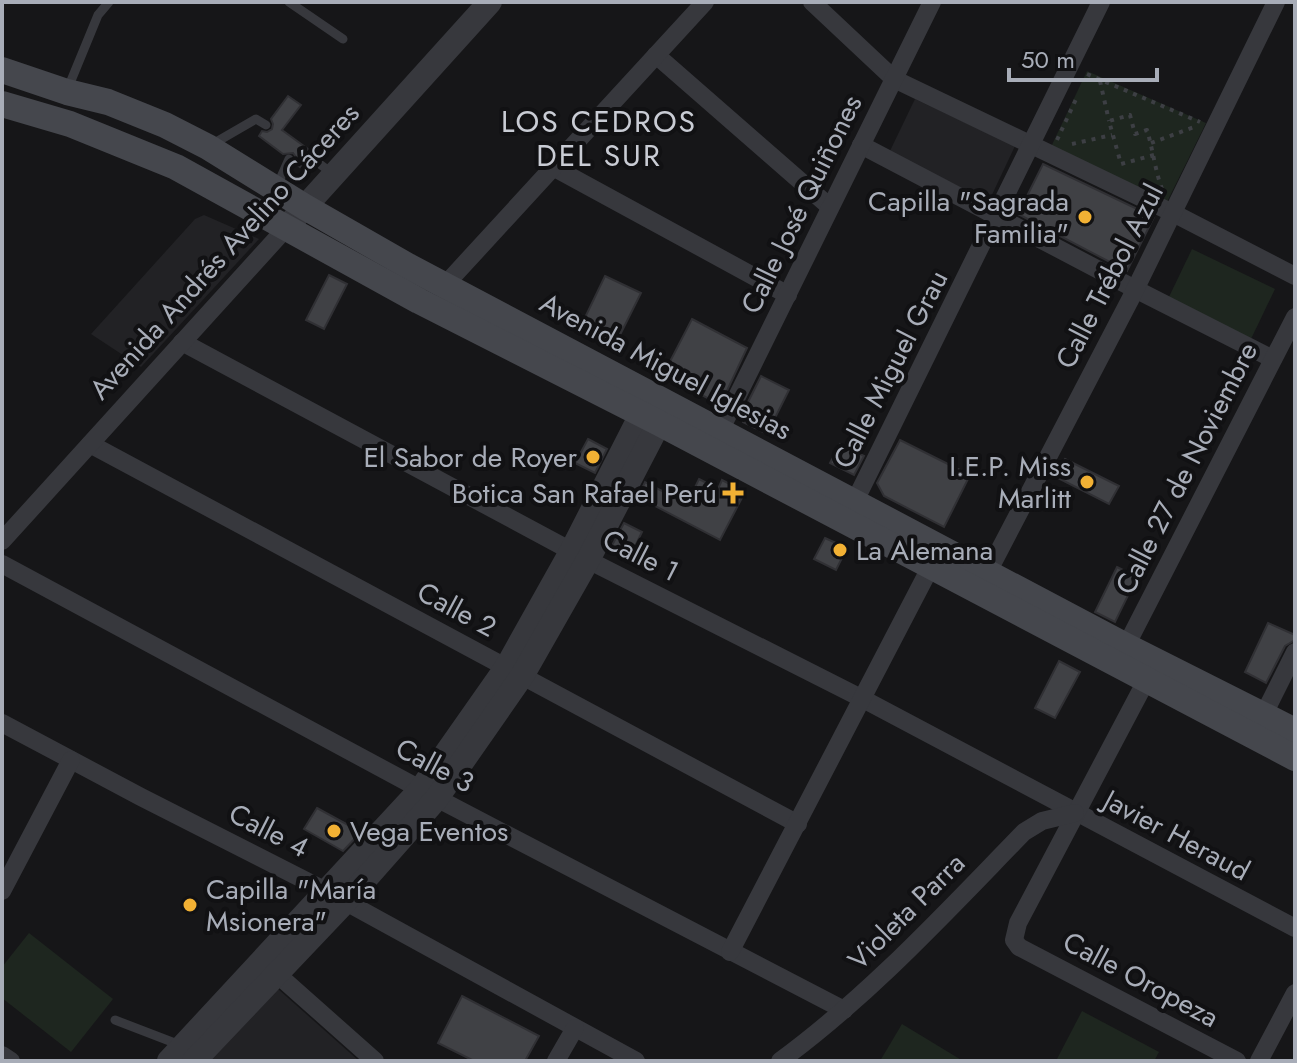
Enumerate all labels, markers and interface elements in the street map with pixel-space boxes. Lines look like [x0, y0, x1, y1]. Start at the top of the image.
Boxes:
scale bar [1009, 32, 1157, 82]
text: 50 m [1021, 42, 1075, 77]
street label: Calle José Quiñones [731, 88, 872, 321]
street label: Avenida Andrés Avelino Cáceres [80, 94, 369, 409]
district label: LOS CEDROS DEL SUR [501, 100, 697, 177]
street label: Calle Trébol Azul [1045, 177, 1174, 376]
place label: Capilla "Sagrada Familia" [868, 181, 1069, 254]
marker: Capilla "Sagrada Familia" [1076, 208, 1094, 226]
street label: Calle Miguel Grau [823, 263, 958, 476]
street label: Avenida Miguel Iglesias [532, 283, 799, 450]
street label: Calle 27 de Noviembre [1105, 335, 1268, 601]
place label: El Sabor de Royer [363, 437, 577, 478]
place label: I.E.P. Miss Marlitt [949, 446, 1071, 519]
marker: El Sabor de Royer [584, 448, 602, 466]
place label: Botica San Rafael Perú [452, 473, 717, 514]
marker: I.E.P. Miss Marlitt [1078, 473, 1096, 491]
marker: Botica San Rafael Perú [724, 484, 742, 502]
street label: Calle 1 [595, 519, 686, 592]
place label: La Alemana [856, 530, 993, 571]
marker: La Alemana [831, 541, 849, 559]
street label: Calle 2 [410, 572, 504, 647]
street label: Calle 3 [388, 728, 481, 803]
street label: Javier Heraud [1093, 778, 1257, 891]
street label: Calle 4 [222, 793, 316, 868]
place label: Vega Eventos [350, 811, 508, 852]
marker: Vega Eventos [325, 822, 343, 840]
street label: Violeta Parra [838, 843, 974, 979]
place label: Capilla "María Msionera" [206, 869, 376, 942]
marker: Capilla "María Msionera" [181, 896, 199, 914]
street label: Calle Oropeza [1056, 921, 1226, 1038]

